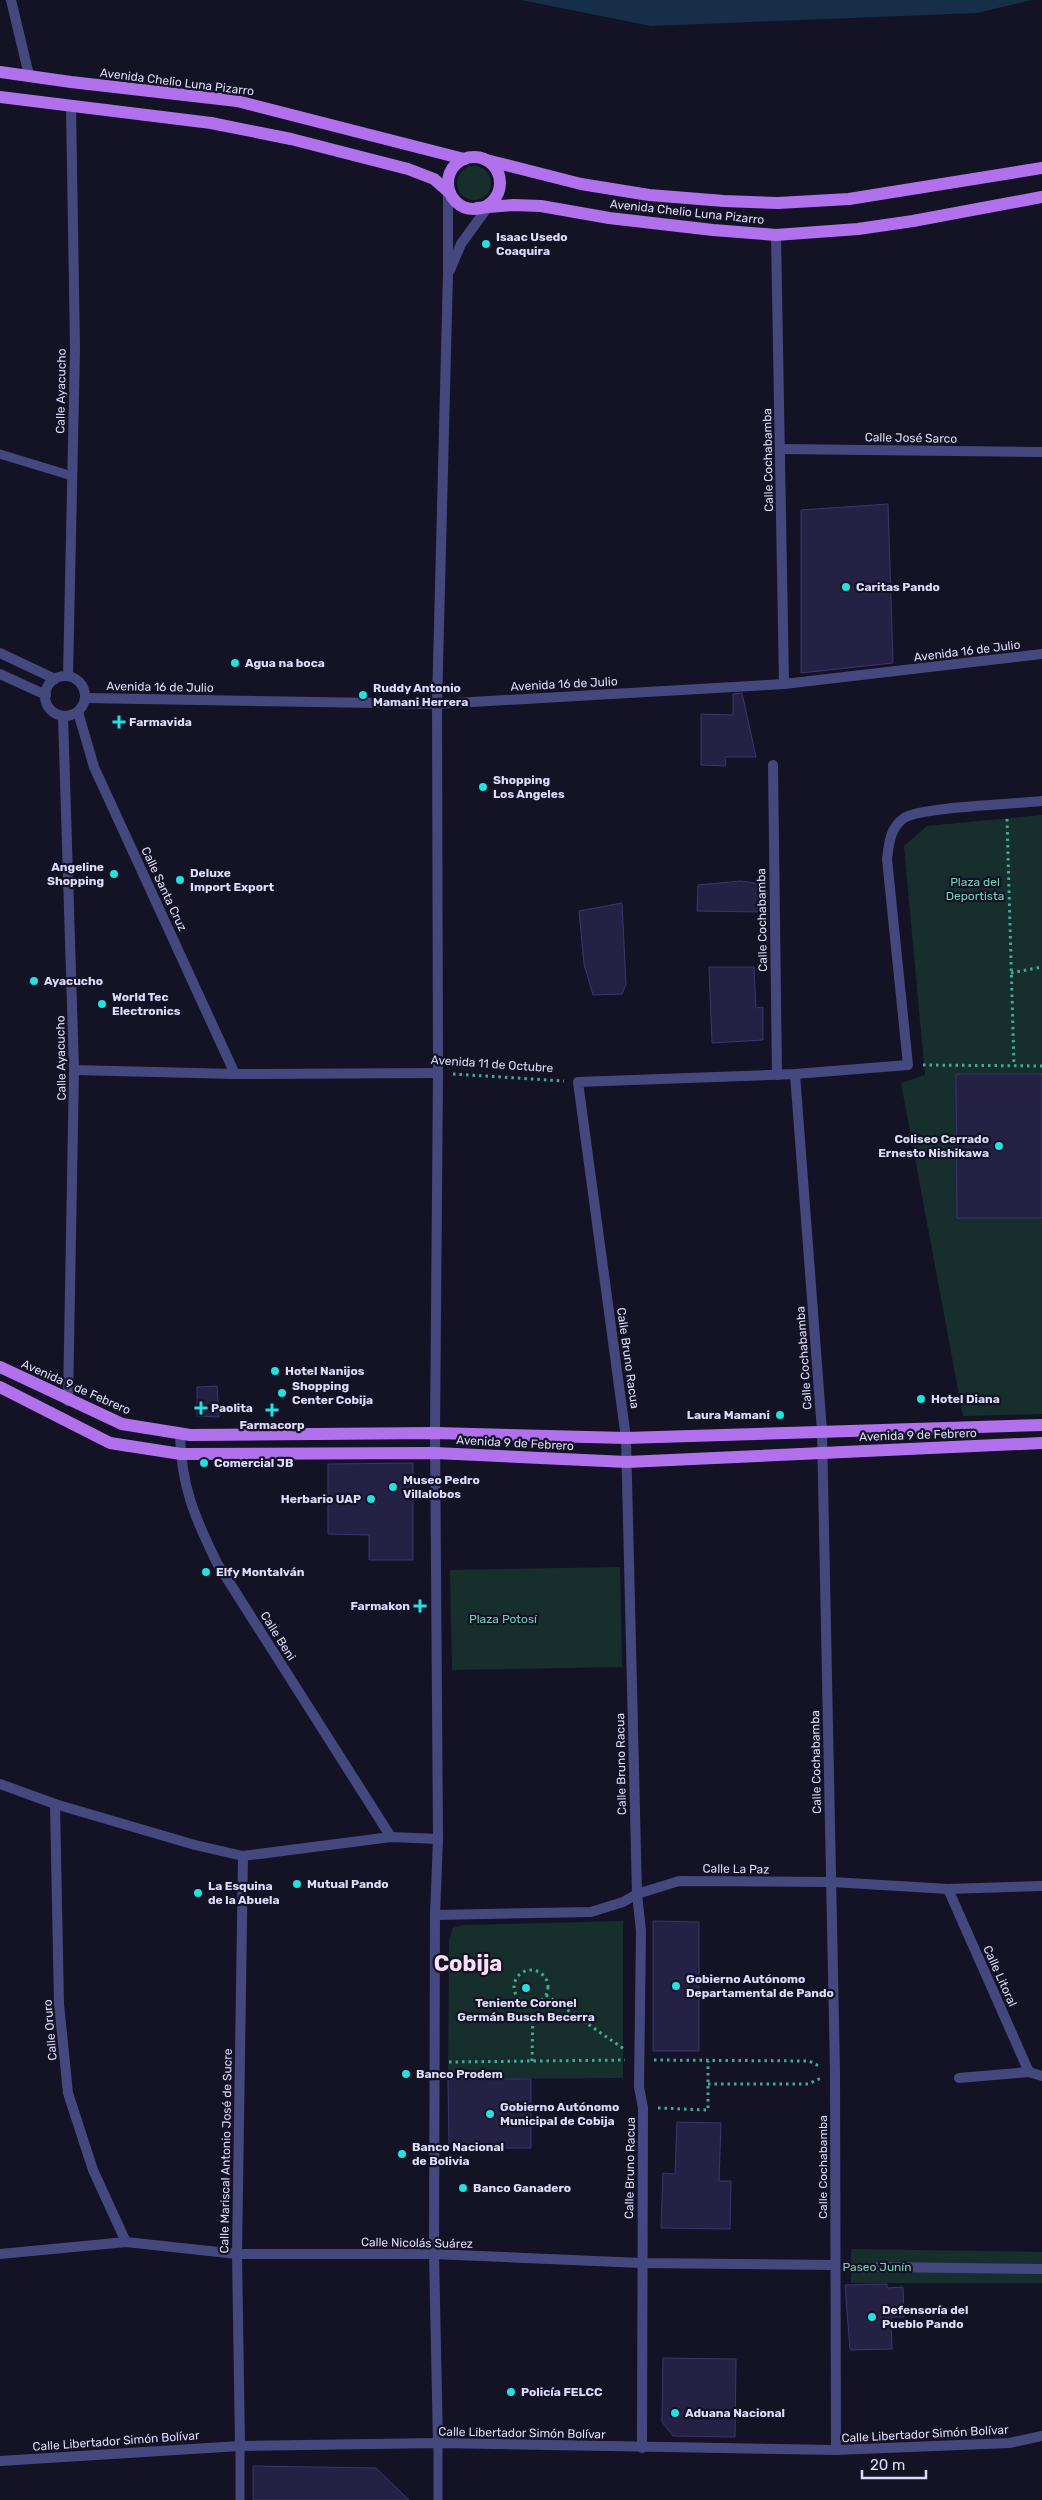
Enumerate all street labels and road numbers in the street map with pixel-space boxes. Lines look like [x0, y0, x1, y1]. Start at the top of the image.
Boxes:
street label: Avenida Chelio Luna Pizarro [99, 66, 255, 98]
street label: Avenida Chelio Luna Pizarro [609, 197, 765, 227]
street label: Calle Ayacucho [53, 348, 69, 434]
street label: Calle Cochabamba [760, 408, 776, 512]
street label: Calle José Sarco [865, 430, 957, 446]
street label: Avenida 16 de Julio [913, 638, 1021, 664]
street label: Avenida 16 de Julio [510, 674, 618, 694]
street label: Avenida 16 de Julio [106, 679, 214, 695]
street label: Calle Santa Cruz [138, 845, 190, 933]
street label: Calle Cochabamba [754, 868, 770, 972]
street label: Calle Ayacucho [53, 1015, 69, 1101]
street label: Avenida 11 de Octubre [430, 1053, 554, 1075]
street label: Calle Cochabamba [793, 1306, 815, 1410]
street label: Calle Bruno Racua [614, 1307, 642, 1409]
street label: Avenida 9 de Febrero [19, 1357, 133, 1417]
street label: Avenida 9 de Febrero [859, 1426, 977, 1444]
street label: Avenida 9 de Febrero [456, 1433, 574, 1453]
street label: Calle Beni [257, 1609, 299, 1663]
street label: Calle Cochabamba [808, 1710, 824, 1814]
street label: Calle Bruno Racua [613, 1713, 629, 1815]
street label: Calle La Paz [703, 1861, 769, 1877]
street label: Calle Litoral [980, 1943, 1020, 2009]
street label: Calle Oruro [40, 1999, 60, 2061]
street label: Calle Mariscal Antonio José de Sucre [217, 2048, 235, 2254]
street label: Calle Cochabamba [816, 2115, 830, 2219]
street label: Calle Bruno Racua [622, 2117, 638, 2219]
street label: Calle Nicolás Suárez [361, 2235, 473, 2251]
street label: Calle Libertador Simón Bolívar [841, 2423, 1009, 2445]
street label: Calle Libertador Simón Bolívar [438, 2425, 606, 2441]
street label: Calle Libertador Simón Bolívar [32, 2428, 200, 2454]

